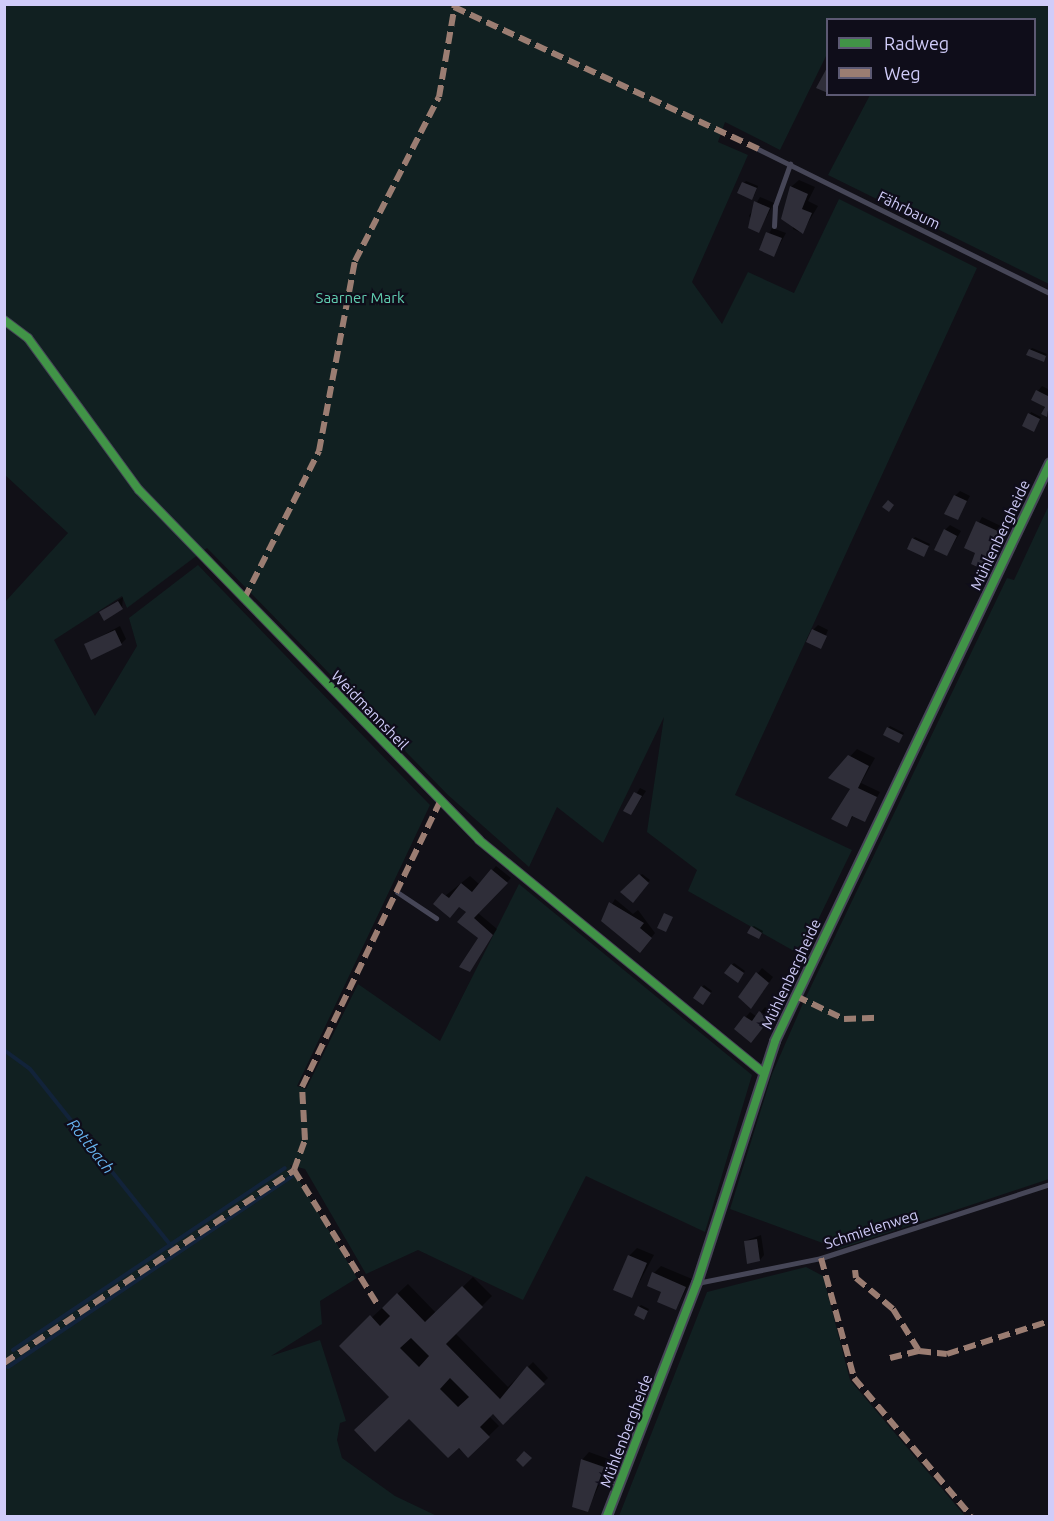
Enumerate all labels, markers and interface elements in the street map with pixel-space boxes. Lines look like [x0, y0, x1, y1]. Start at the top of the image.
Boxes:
legend [826, 18, 1036, 96]
text: Radweg [884, 33, 949, 53]
text: Weg [884, 63, 921, 83]
street label: Fährbaum [875, 187, 943, 233]
park label: Saarner Mark [316, 289, 404, 307]
street label: Mühlenbergheide [967, 477, 1033, 593]
street label: Weidmannsheil [328, 667, 412, 753]
street label: Mühlenbergheide [758, 916, 824, 1032]
water label: Rottbach [64, 1115, 118, 1177]
street label: Schmielenweg [822, 1205, 920, 1253]
street label: Mühlenbergheide [596, 1372, 656, 1490]

